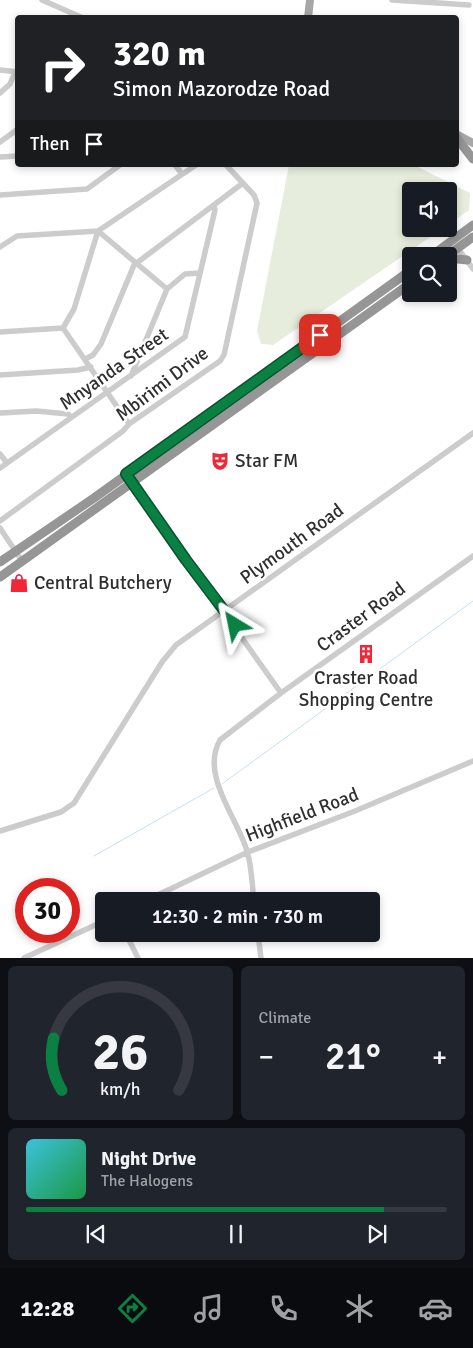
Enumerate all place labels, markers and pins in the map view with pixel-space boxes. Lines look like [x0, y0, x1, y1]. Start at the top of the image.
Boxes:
pin [299, 314, 341, 356]
place label: Star FM [235, 449, 298, 473]
theatre icon: Star FM [209, 450, 231, 472]
place label: Central Butchery [34, 571, 172, 595]
shop icon: Central Butchery [8, 572, 30, 594]
building icon: Craster Road Shopping Centre [355, 643, 377, 665]
place label: Craster Road Shopping Centre [299, 666, 433, 712]

